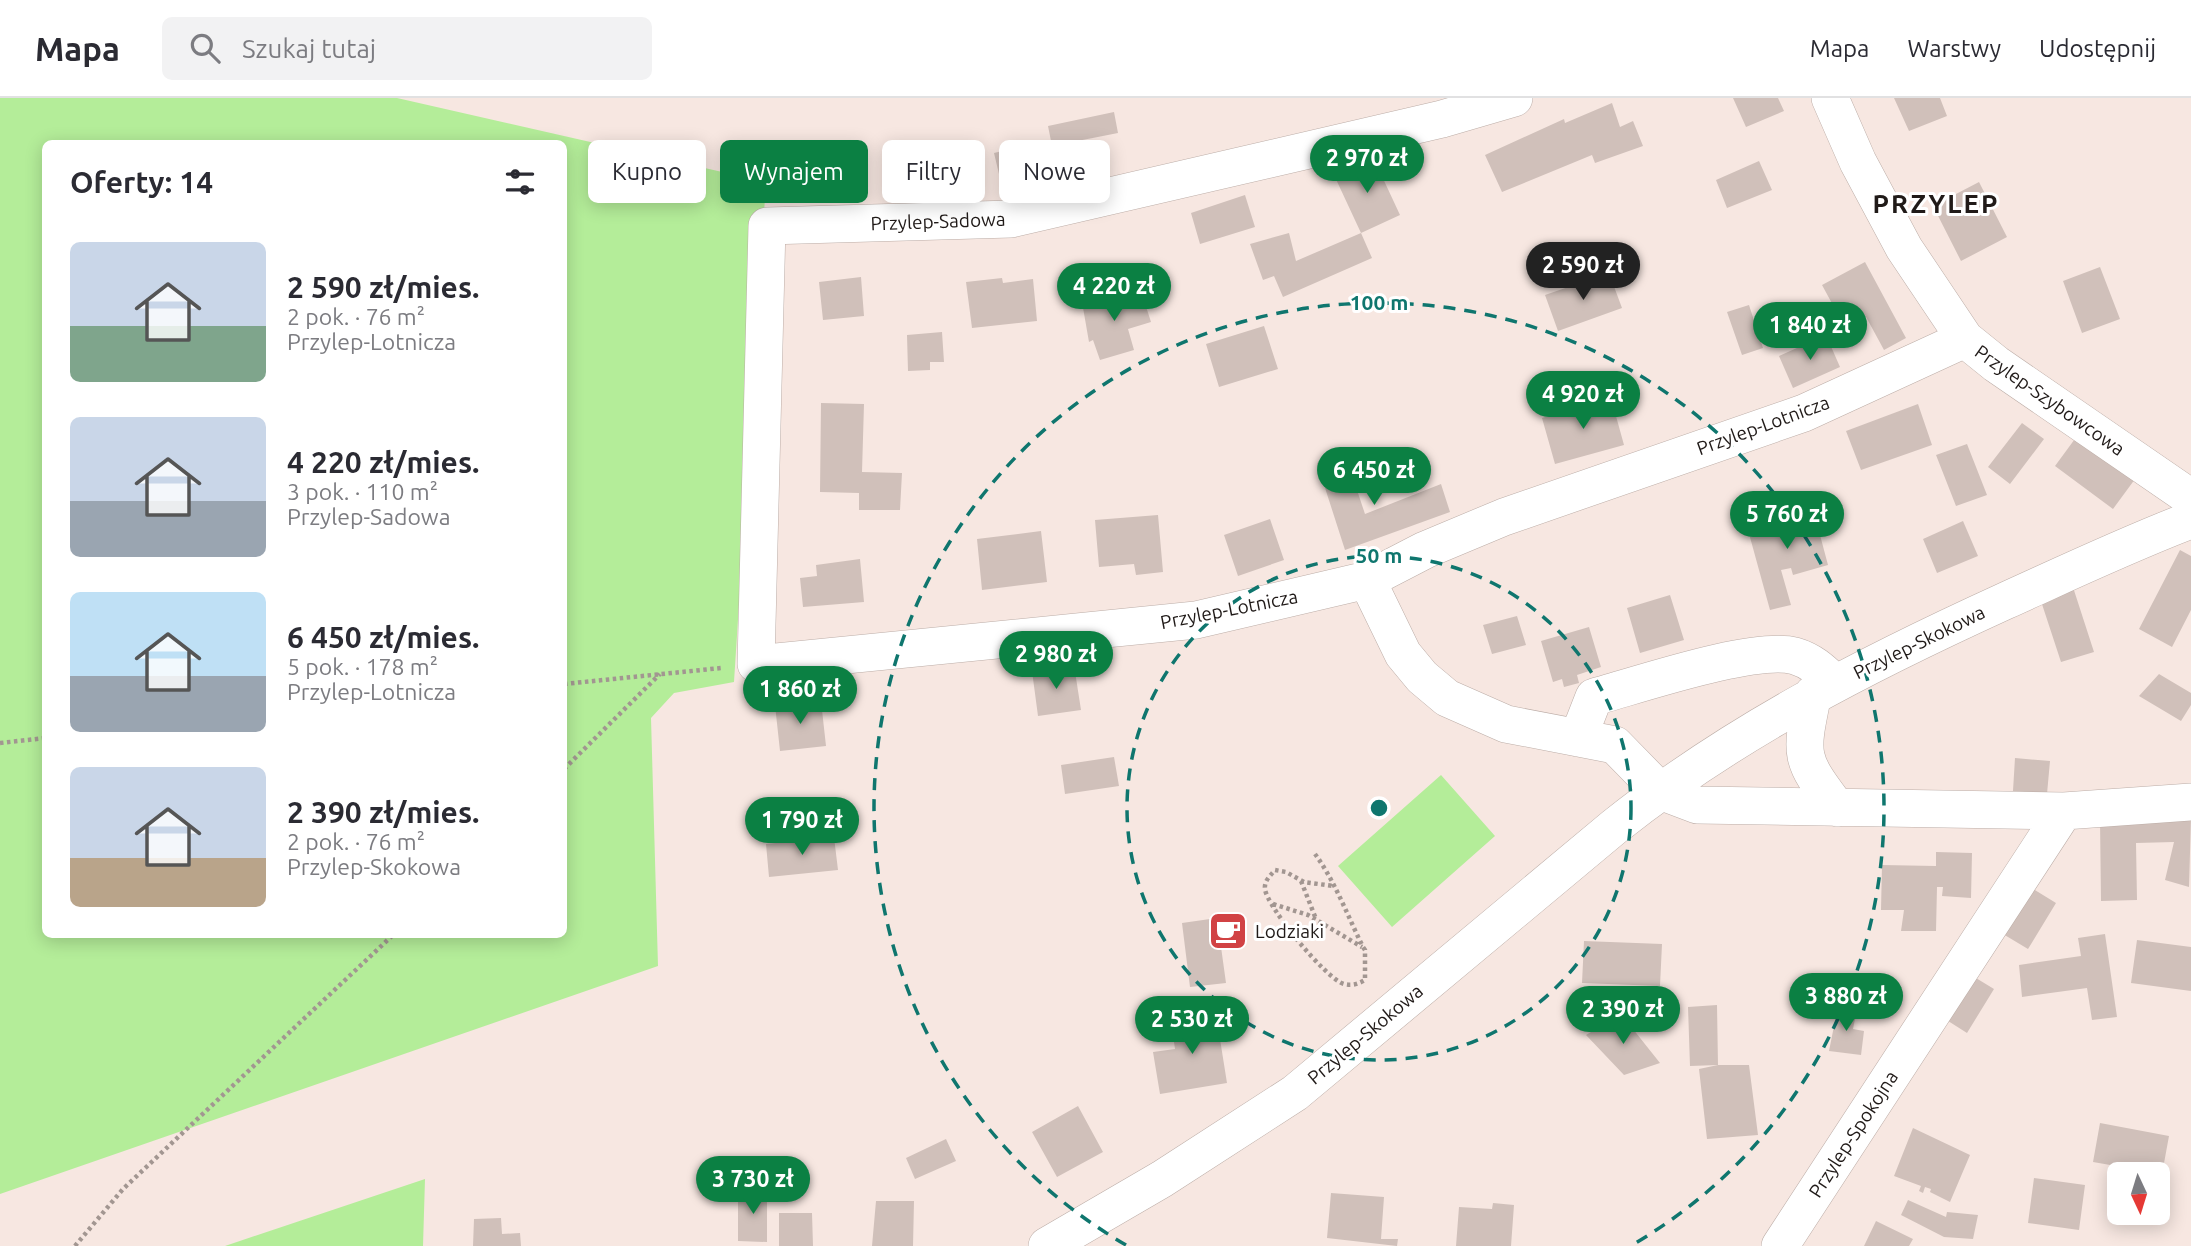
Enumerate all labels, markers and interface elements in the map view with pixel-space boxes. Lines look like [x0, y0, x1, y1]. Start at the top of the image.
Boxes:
search box [162, 17, 652, 80]
icon: search [186, 29, 224, 67]
text: Mapa [35, 30, 120, 67]
text: Szukaj tutaj [242, 34, 376, 63]
text: Mapa [1810, 35, 1869, 62]
text: Warstwy [1907, 35, 2001, 62]
text: Udostępnij [2039, 35, 2156, 62]
pin: 2 970 zł [1295, 136, 1439, 195]
chip: Kupno [588, 140, 706, 203]
chip: Wynajem [720, 140, 868, 203]
chip: Filtry [882, 140, 985, 203]
chip: Nowe [999, 140, 1110, 203]
text: 2 970 zł [1326, 145, 1408, 170]
icon: filters [501, 163, 539, 201]
text: Oferty: 14 [70, 165, 213, 199]
district label: PRZYLEP [1873, 189, 1999, 218]
street label: Przylep-Sadowa [870, 208, 1006, 234]
pin: 2 590 zł [1511, 242, 1655, 302]
text: 2 590 zł [1542, 252, 1624, 277]
pin: 4 220 zł [1042, 264, 1186, 323]
icon: home [126, 270, 210, 354]
text: 2 590 zł/mies. [287, 270, 479, 304]
text: 4 220 zł [1073, 273, 1155, 298]
text: 100 m [1350, 290, 1408, 314]
pin: 1 840 zł [1738, 302, 1882, 362]
text: 2 pok. · 76 m² [287, 304, 425, 329]
text: 1 840 zł [1769, 312, 1851, 337]
text: Przylep-Lotnicza [287, 329, 456, 354]
street label: Przylep-Szybowcowa [1971, 340, 2129, 460]
pin: 4 920 zł [1511, 372, 1655, 431]
text: 4 920 zł [1542, 381, 1624, 406]
street label: Przylep-Lotnicza [1694, 391, 1832, 459]
icon: home [126, 445, 210, 529]
text: 4 220 zł/mies. [287, 445, 479, 479]
pin: 6 450 zł [1302, 448, 1446, 507]
text: 6 450 zł [1333, 457, 1415, 482]
text: 3 pok. · 110 m² [287, 479, 438, 504]
pin: 5 760 zł [1715, 491, 1859, 551]
text: 5 760 zł [1746, 501, 1828, 526]
text: Przylep-Sadowa [287, 504, 450, 529]
text: 50 m [1356, 543, 1402, 567]
street label: Przylep-Lotnicza [1158, 585, 1300, 633]
street label: Przylep-Skokowa [1850, 601, 1988, 683]
icon: home [126, 620, 210, 704]
text: 6 450 zł/mies. [287, 620, 479, 654]
pin: 2 980 zł [984, 632, 1128, 691]
text: 2 980 zł [1015, 641, 1097, 666]
text: 5 pok. · 178 m² [287, 654, 438, 679]
pin: 1 860 zł [728, 666, 872, 726]
text: 1 860 zł [759, 676, 841, 701]
text: Przylep-Lotnicza [287, 679, 456, 704]
icon: home [126, 795, 210, 879]
text: 2 390 zł/mies. [287, 795, 479, 829]
centre of rings [1367, 796, 1391, 820]
pin: 1 790 zł [730, 798, 874, 857]
text: 1 790 zł [761, 807, 843, 832]
text: 2 pok. · 76 m² [287, 829, 425, 854]
text: Przylep-Skokowa [287, 854, 461, 879]
cafe icon: Lodziaki [1207, 910, 1249, 952]
place label: Lodziaki [1255, 920, 1324, 942]
pin: 3 880 zł [1774, 974, 1918, 1033]
street label: Przylep-Skokowa [1303, 979, 1427, 1089]
text: 3 880 zł [1805, 983, 1887, 1008]
pin: 2 390 zł [1551, 986, 1695, 1046]
pin: 2 530 zł [1120, 996, 1264, 1056]
text: 2 390 zł [1582, 996, 1664, 1021]
text: 2 530 zł [1151, 1006, 1233, 1031]
street label: Przylep-Spokojna [1804, 1067, 1902, 1201]
pin: 3 730 zł [681, 1156, 825, 1216]
north arrow [2107, 1162, 2170, 1225]
map controls [2107, 1162, 2170, 1225]
text: 3 730 zł [712, 1166, 794, 1191]

